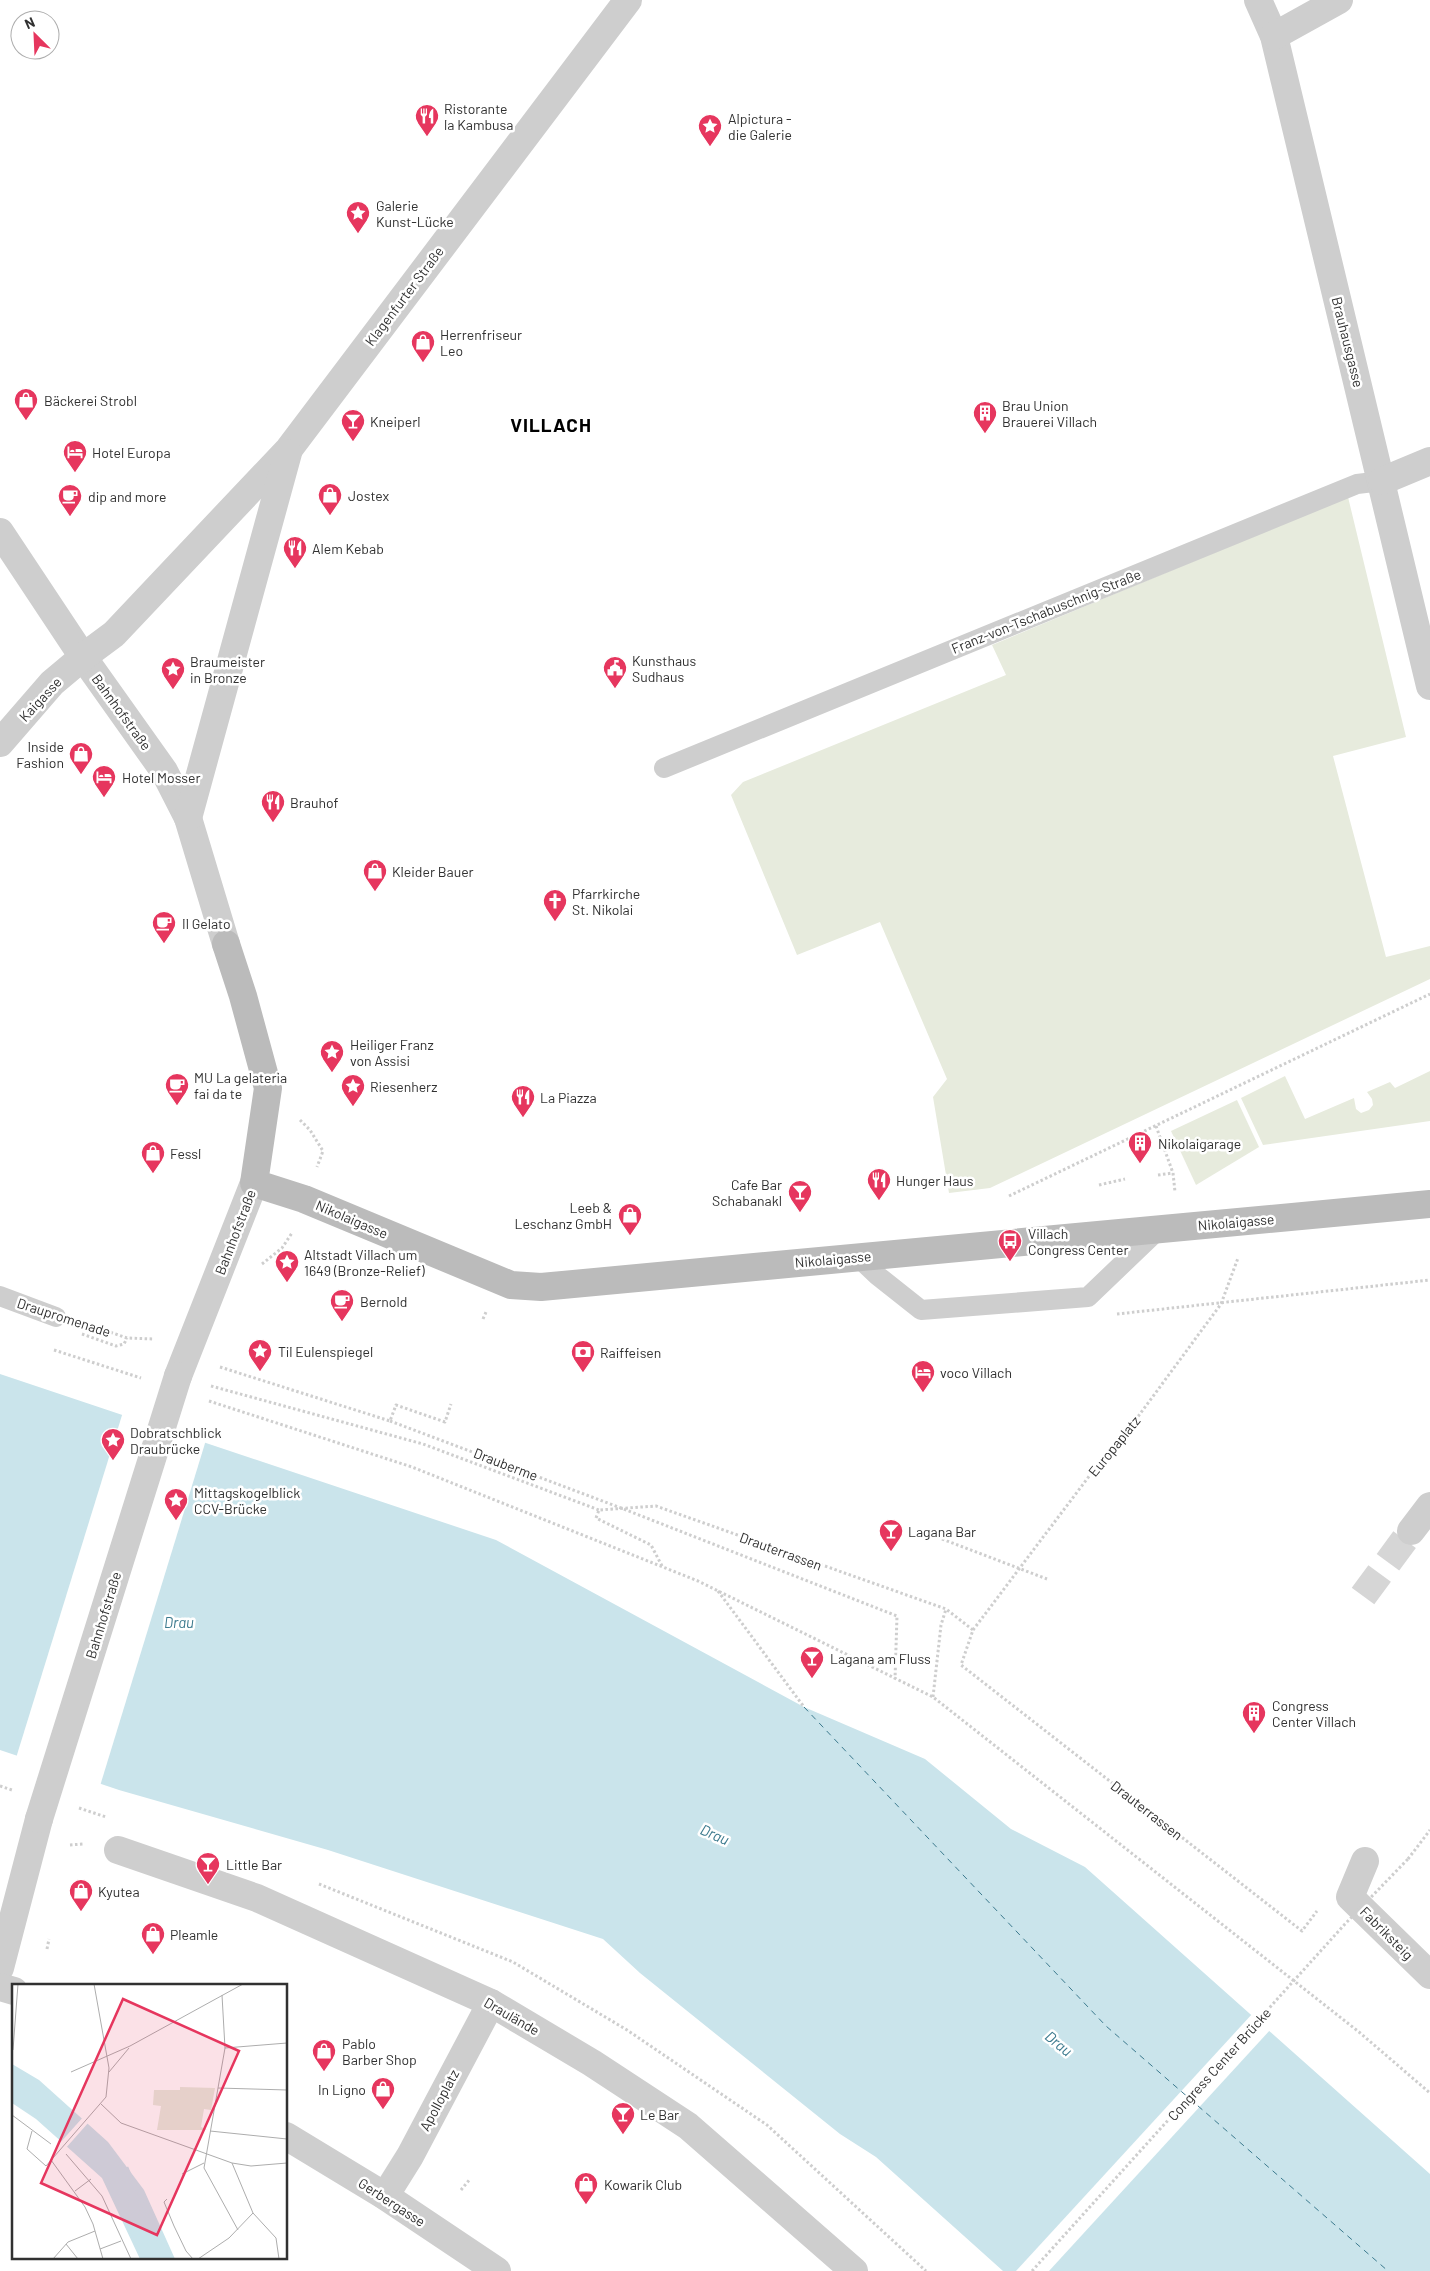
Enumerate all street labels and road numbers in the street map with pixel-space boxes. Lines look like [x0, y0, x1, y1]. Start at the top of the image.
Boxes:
street label: Klagenfurter Straße [361, 243, 447, 349]
street label: Brauhausgasse [1329, 295, 1367, 389]
street label: Franz-von-Tschabuschnig-Straße [949, 565, 1143, 657]
street label: Bahnhofstraße [89, 671, 155, 753]
street label: Kaigasse [15, 673, 65, 725]
street label: Bahnhofstraße [211, 1187, 259, 1277]
street label: Nikolaigasse [313, 1196, 391, 1242]
street label: Nikolaigasse [1197, 1210, 1275, 1234]
street label: Nikolaigasse [794, 1247, 872, 1271]
street label: Draupromenade [15, 1294, 113, 1340]
street label: Europaplatz [1084, 1412, 1144, 1480]
street label: Drauberme [471, 1444, 541, 1484]
street label: Drauterrassen [738, 1528, 824, 1574]
street label: Bahnhofstraße [82, 1569, 124, 1661]
street label: Drauterrassen [1108, 1777, 1186, 1843]
street label: Fabriksteig [1357, 1903, 1417, 1963]
street label: Draulände [481, 1993, 543, 2039]
street label: Congress Center Brücke [1164, 2004, 1274, 2124]
street label: Apolloplatz [416, 2066, 462, 2134]
street label: Gerbergasse [355, 2174, 429, 2230]

